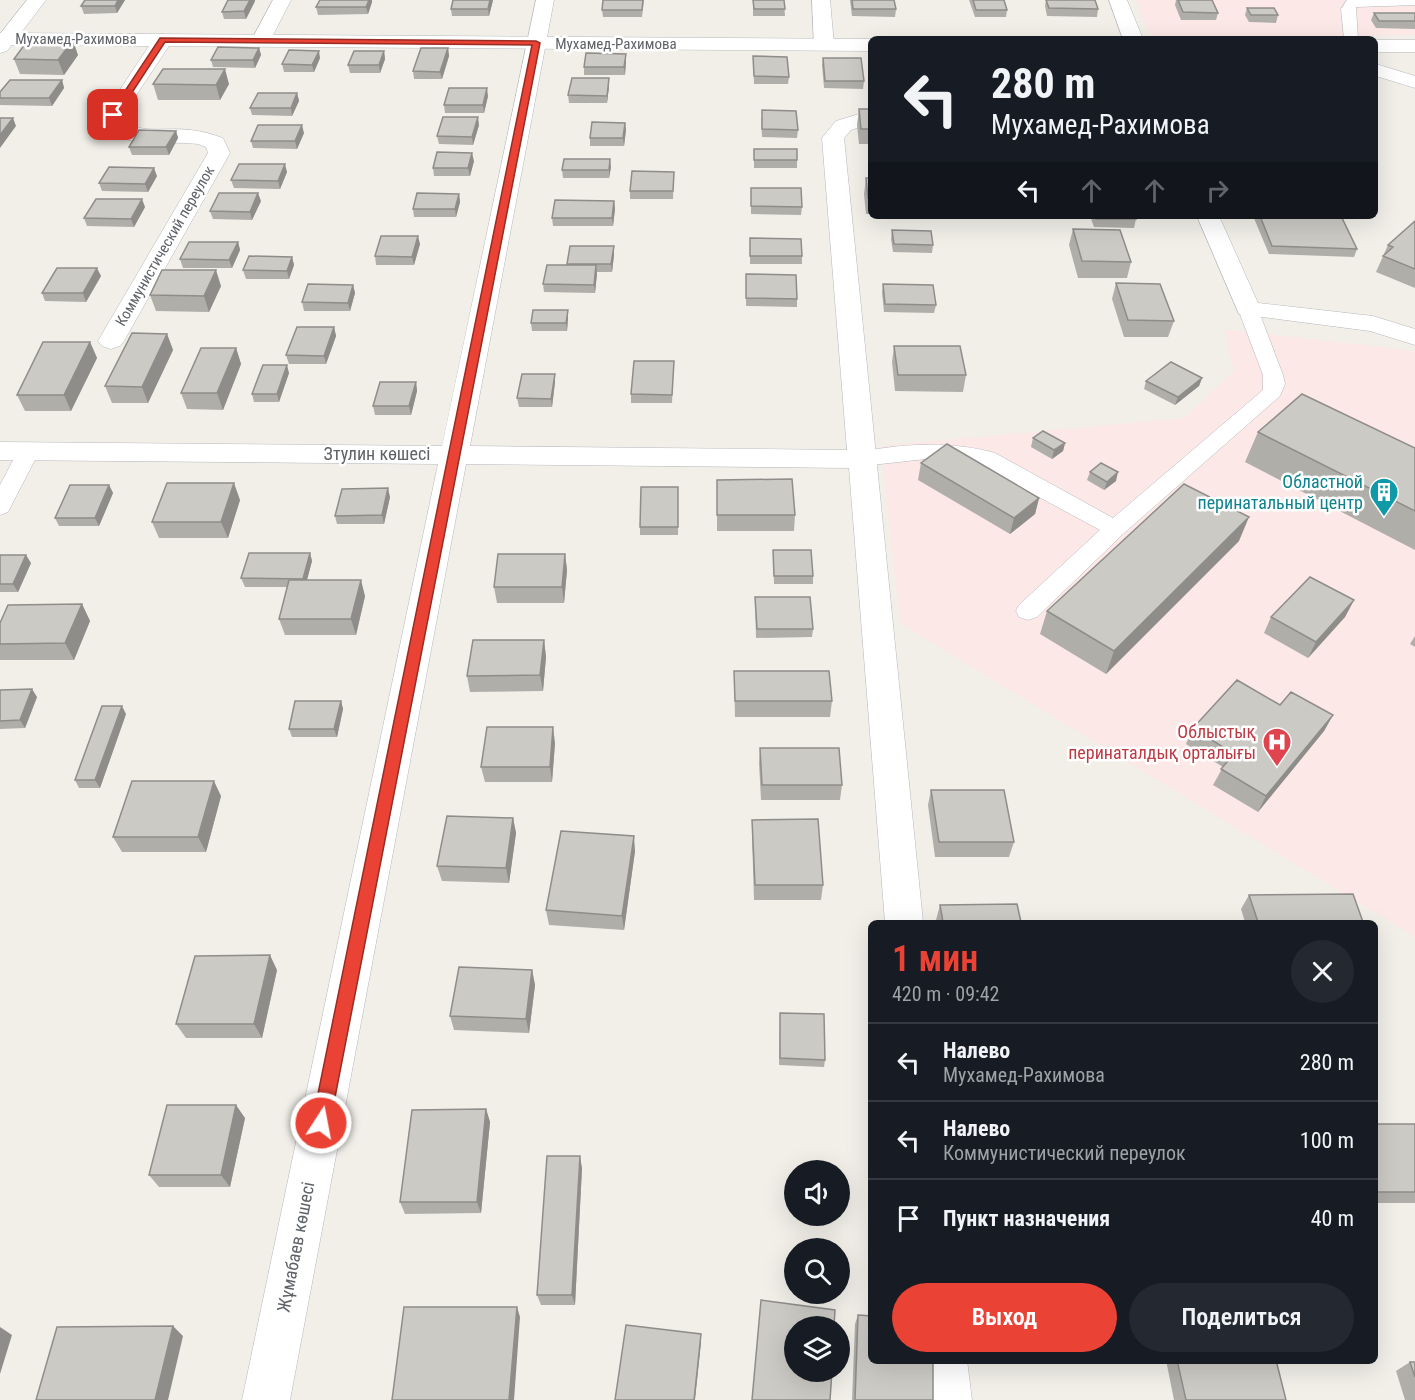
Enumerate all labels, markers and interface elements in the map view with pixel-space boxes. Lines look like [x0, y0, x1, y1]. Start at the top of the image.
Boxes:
street label: Мухамед-Рахимова [15, 30, 137, 48]
street label: Мухамед-Рахимова [555, 35, 677, 53]
text: 280 m [991, 59, 1096, 108]
icon: left [892, 60, 970, 138]
pin [87, 89, 138, 140]
icon: arrive [96, 98, 129, 131]
text: Мухамед-Рахимова [991, 109, 1210, 141]
street label: Коммунистический переулок [112, 163, 218, 329]
icon: left [1012, 174, 1045, 207]
icon: ahead [1075, 174, 1108, 207]
icon: ahead [1138, 174, 1171, 207]
icon: right [1201, 174, 1234, 207]
street label: Зтулин көшесі [324, 443, 430, 464]
place label: Областной перинатальный центр [1198, 471, 1363, 513]
building icon: Областной перинатальный центр [1368, 476, 1400, 518]
place label: Облыстық перинаталдық орталығы [1068, 721, 1256, 763]
hospital icon: Облыстық перинаталдық орталығы [1261, 726, 1293, 768]
text: 1 мин [892, 938, 978, 980]
button: close [1291, 940, 1354, 1003]
text: 420 m · 09:42 [892, 982, 999, 1006]
text: Налево [943, 1038, 1010, 1063]
icon: left [892, 1046, 925, 1079]
text: 280 m [1300, 1050, 1354, 1075]
text: Мухамед-Рахимова [943, 1063, 1105, 1087]
position arrow [289, 1091, 353, 1155]
text: Налево [943, 1116, 1010, 1141]
icon: left [892, 1124, 925, 1157]
text: 100 m [1300, 1128, 1354, 1153]
text: Коммунистический переулок [943, 1141, 1186, 1165]
map controls [784, 1160, 850, 1382]
button: sound [784, 1160, 850, 1226]
street label: Жұмабаев көшесі [273, 1180, 318, 1314]
icon: arrive [892, 1202, 925, 1235]
text: Пункт назначения [943, 1206, 1110, 1231]
text: 40 m [1311, 1206, 1354, 1231]
button: search [784, 1238, 850, 1304]
button: Выход [892, 1283, 1117, 1352]
button: Поделиться [1129, 1283, 1354, 1352]
button: layers [784, 1316, 850, 1382]

